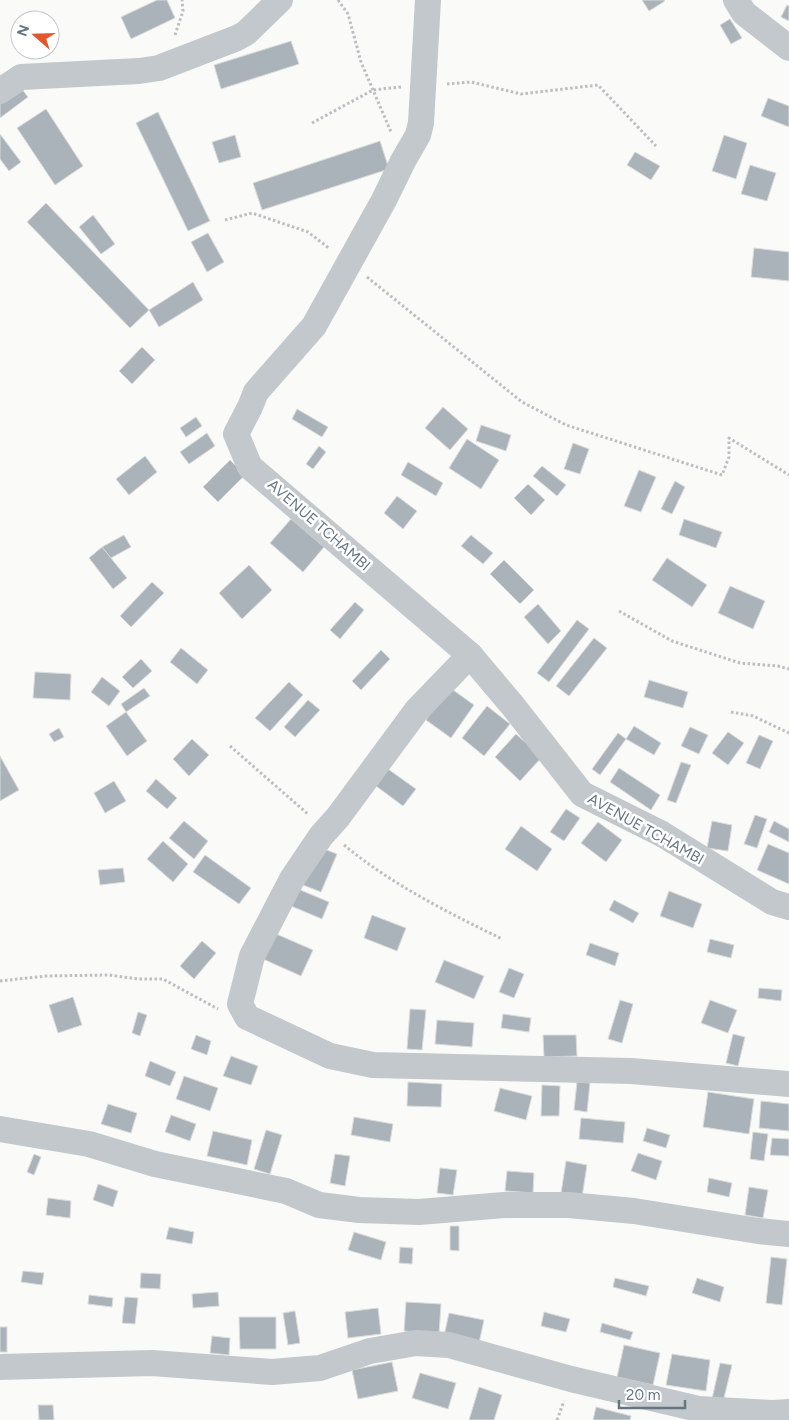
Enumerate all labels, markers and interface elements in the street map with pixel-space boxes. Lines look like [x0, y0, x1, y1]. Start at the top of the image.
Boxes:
north arrow [10, 10, 60, 60]
text: N [13, 23, 33, 39]
street label: AVENUE TCHAMBI [264, 476, 374, 574]
street label: AVENUE TCHAMBI [585, 790, 707, 868]
scale bar [619, 1378, 685, 1410]
text: 20 m [626, 1386, 660, 1404]

